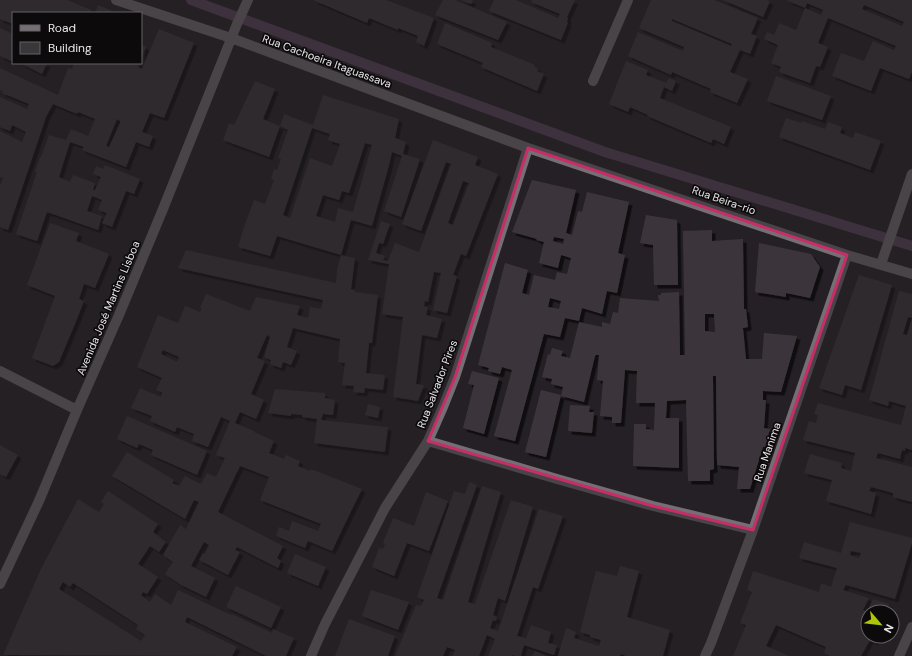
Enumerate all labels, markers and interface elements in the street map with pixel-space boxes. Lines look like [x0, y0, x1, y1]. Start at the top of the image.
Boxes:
legend [12, 12, 142, 64]
text: Road [48, 20, 76, 36]
street label: Rua Cachoeira Itaguassava [261, 31, 393, 91]
text: Building [48, 40, 92, 56]
street label: Rua Beira-rio [690, 183, 758, 217]
street label: Avenida José Martins Lisboa [73, 239, 143, 377]
street label: Rua Salvador Pires [414, 338, 460, 430]
street label: Rua Manima [750, 421, 784, 483]
north arrow [860, 604, 900, 644]
text: N [881, 622, 897, 636]

